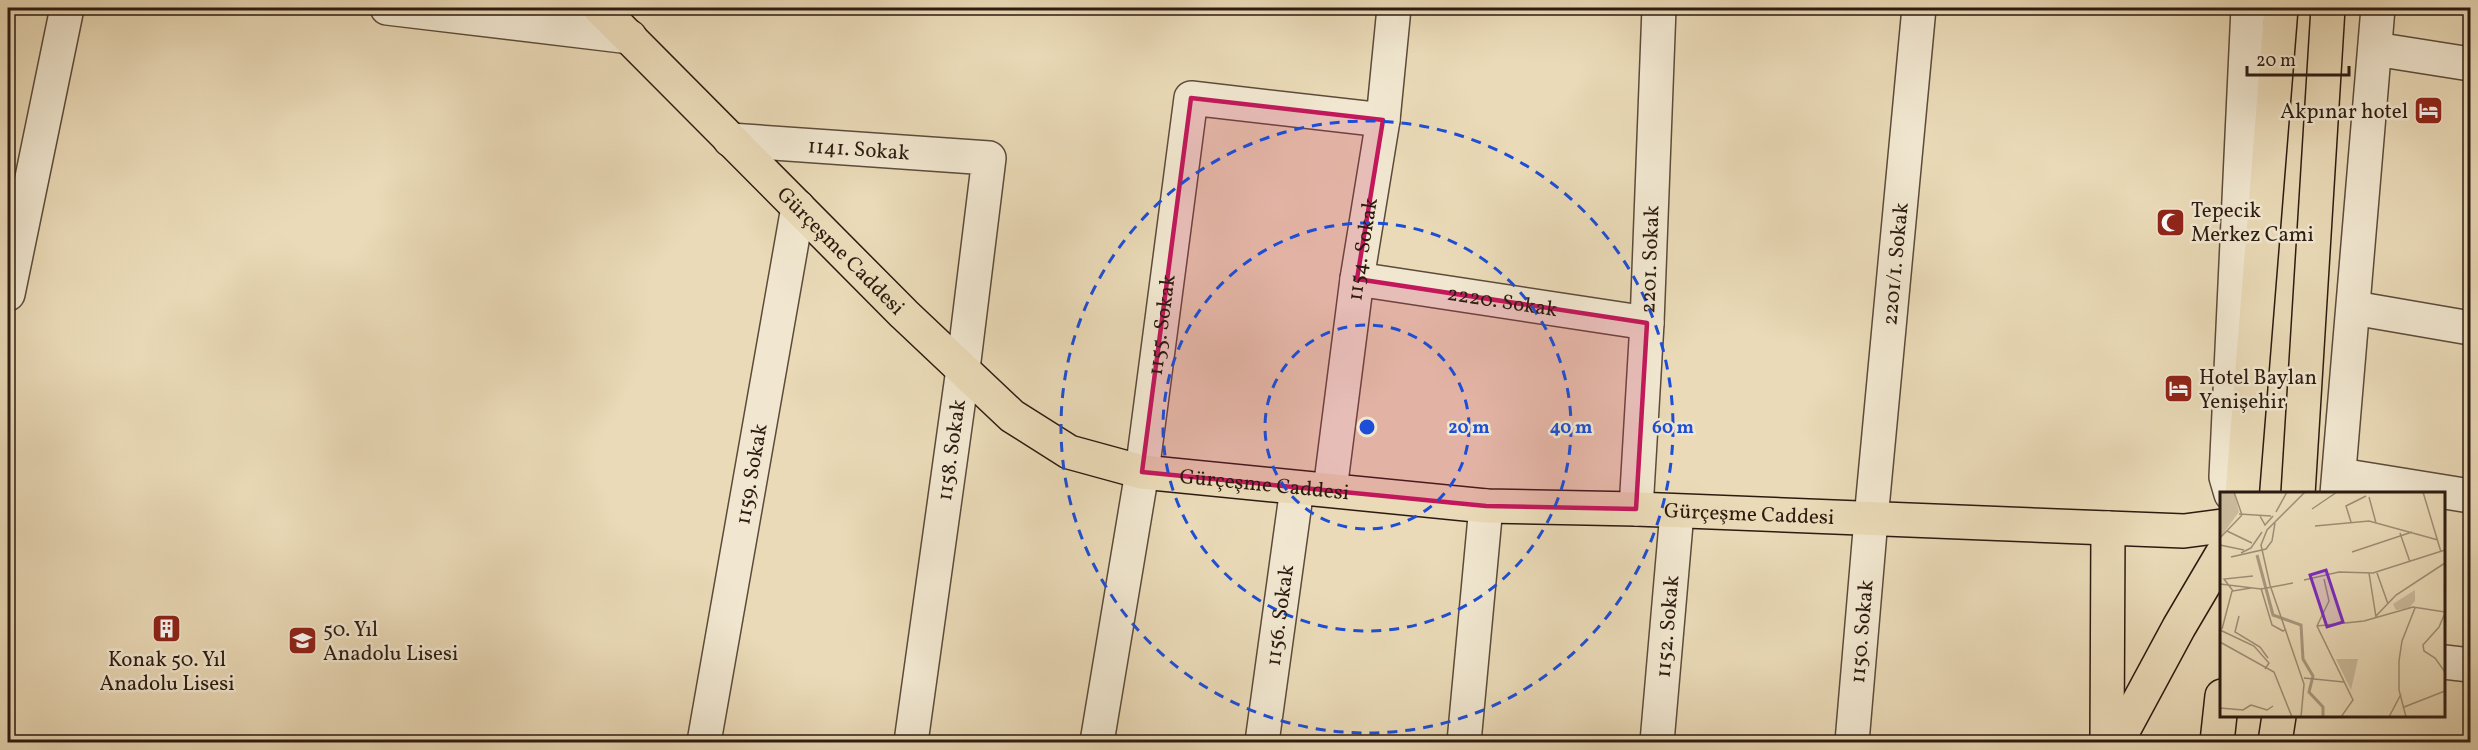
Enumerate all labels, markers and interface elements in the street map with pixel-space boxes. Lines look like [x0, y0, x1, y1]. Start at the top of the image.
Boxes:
scale bar [2247, 39, 2349, 77]
text: 20 m [2256, 49, 2296, 74]
hotel icon: Akpınar hotel [2413, 95, 2445, 127]
place label: Akpınar hotel [2280, 98, 2408, 127]
street label: 1141. Sokak [807, 132, 911, 168]
street label: Gürçeşme Caddesi [770, 181, 910, 322]
street label: 1154. Sokak [1341, 195, 1386, 303]
place label: Tepecik Merkez Cami [2191, 197, 2314, 250]
street label: 2201/1. Sokak [1876, 201, 1917, 327]
street label: 2201. Sokak [1634, 204, 1667, 314]
mosque icon: Tepecik Merkez Cami [2154, 206, 2186, 238]
street label: 1155. Sokak [1142, 272, 1184, 377]
street label: 2220. Sokak [1445, 280, 1560, 325]
place label: Hotel Baylan Yenişehir [2199, 364, 2317, 417]
hotel icon: Hotel Baylan Yenişehir [2162, 373, 2194, 405]
street label: 1158. Sokak [931, 397, 974, 503]
text: 20 m [1448, 416, 1490, 441]
text: 40 m [1550, 416, 1592, 441]
text: 60 m [1652, 416, 1694, 441]
centre of rings [1357, 417, 1377, 437]
street label: 1159. Sokak [729, 421, 776, 527]
street label: Gürçeşme Caddesi [1178, 463, 1350, 508]
inset map [2220, 492, 2445, 717]
street label: Gürçeşme Caddesi [1663, 497, 1835, 533]
street label: 1156. Sokak [1260, 562, 1302, 668]
street label: 1152. Sokak [1650, 574, 1687, 679]
street label: 1150. Sokak [1844, 578, 1882, 684]
building icon: Konak 50. Yıl Anadolu Lisesi [151, 612, 183, 644]
place label: 50. Yıl Anadolu Lisesi [323, 616, 458, 669]
school or university icon: 50. Yıl Anadolu Lisesi [286, 625, 318, 657]
place label: Konak 50. Yıl Anadolu Lisesi [99, 646, 235, 699]

